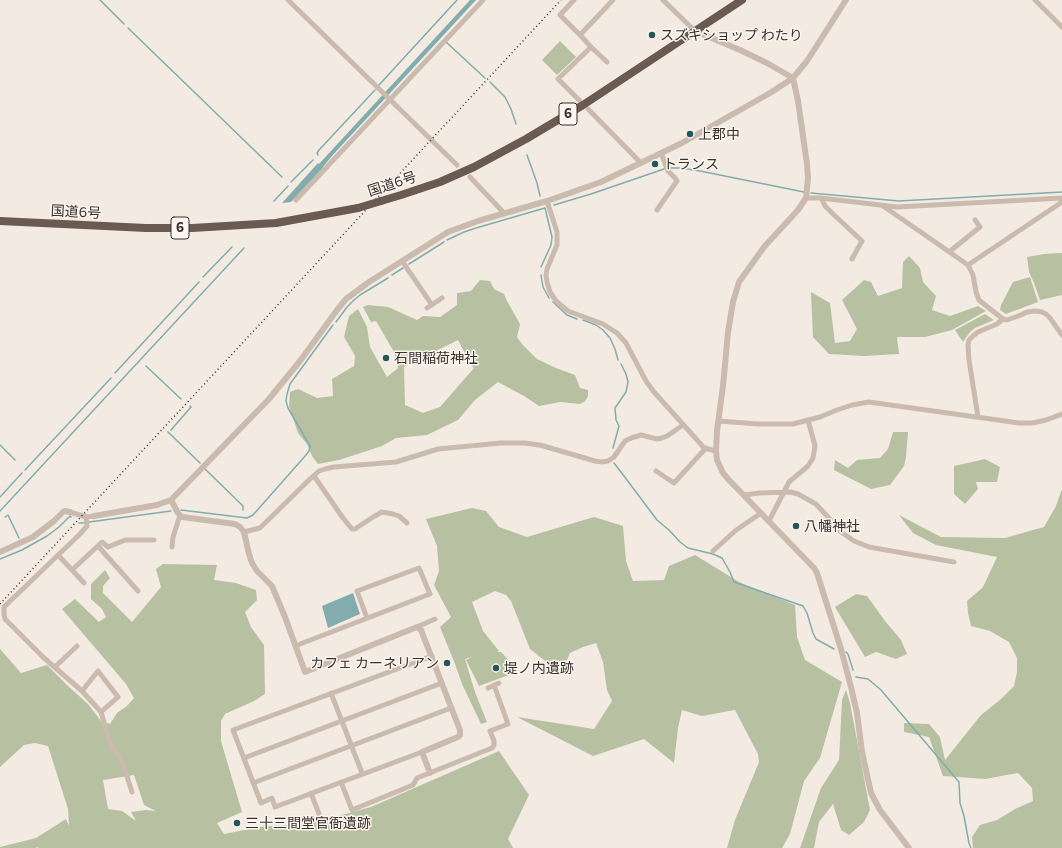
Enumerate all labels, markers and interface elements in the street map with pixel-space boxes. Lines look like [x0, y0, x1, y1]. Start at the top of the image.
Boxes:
place label: スズキショップ わたり [660, 27, 803, 43]
marker: スズキショップ わたり [647, 30, 657, 40]
road number: 6 [559, 103, 577, 125]
place label: 上郡中 [698, 126, 740, 142]
marker: 上郡中 [685, 129, 695, 139]
place label: トランス [663, 156, 719, 172]
marker: トランス [650, 159, 660, 169]
street label: 国道6号 [365, 168, 419, 200]
street label: 国道6号 [50, 202, 102, 222]
road number: 6 [171, 217, 189, 239]
place label: 石間稲荷神社 [394, 350, 478, 366]
marker: 石間稲荷神社 [381, 353, 391, 363]
place label: 八幡神社 [804, 518, 860, 534]
marker: 八幡神社 [791, 521, 801, 531]
place label: カフェ カーネリアン [310, 655, 439, 671]
marker: カフェ カーネリアン [442, 658, 452, 668]
place label: 堤ノ内遺跡 [504, 660, 574, 676]
marker: 堤ノ内遺跡 [491, 663, 501, 673]
place label: 三十三間堂官衙遺跡 [245, 815, 371, 831]
marker: 三十三間堂官衙遺跡 [232, 818, 242, 828]

